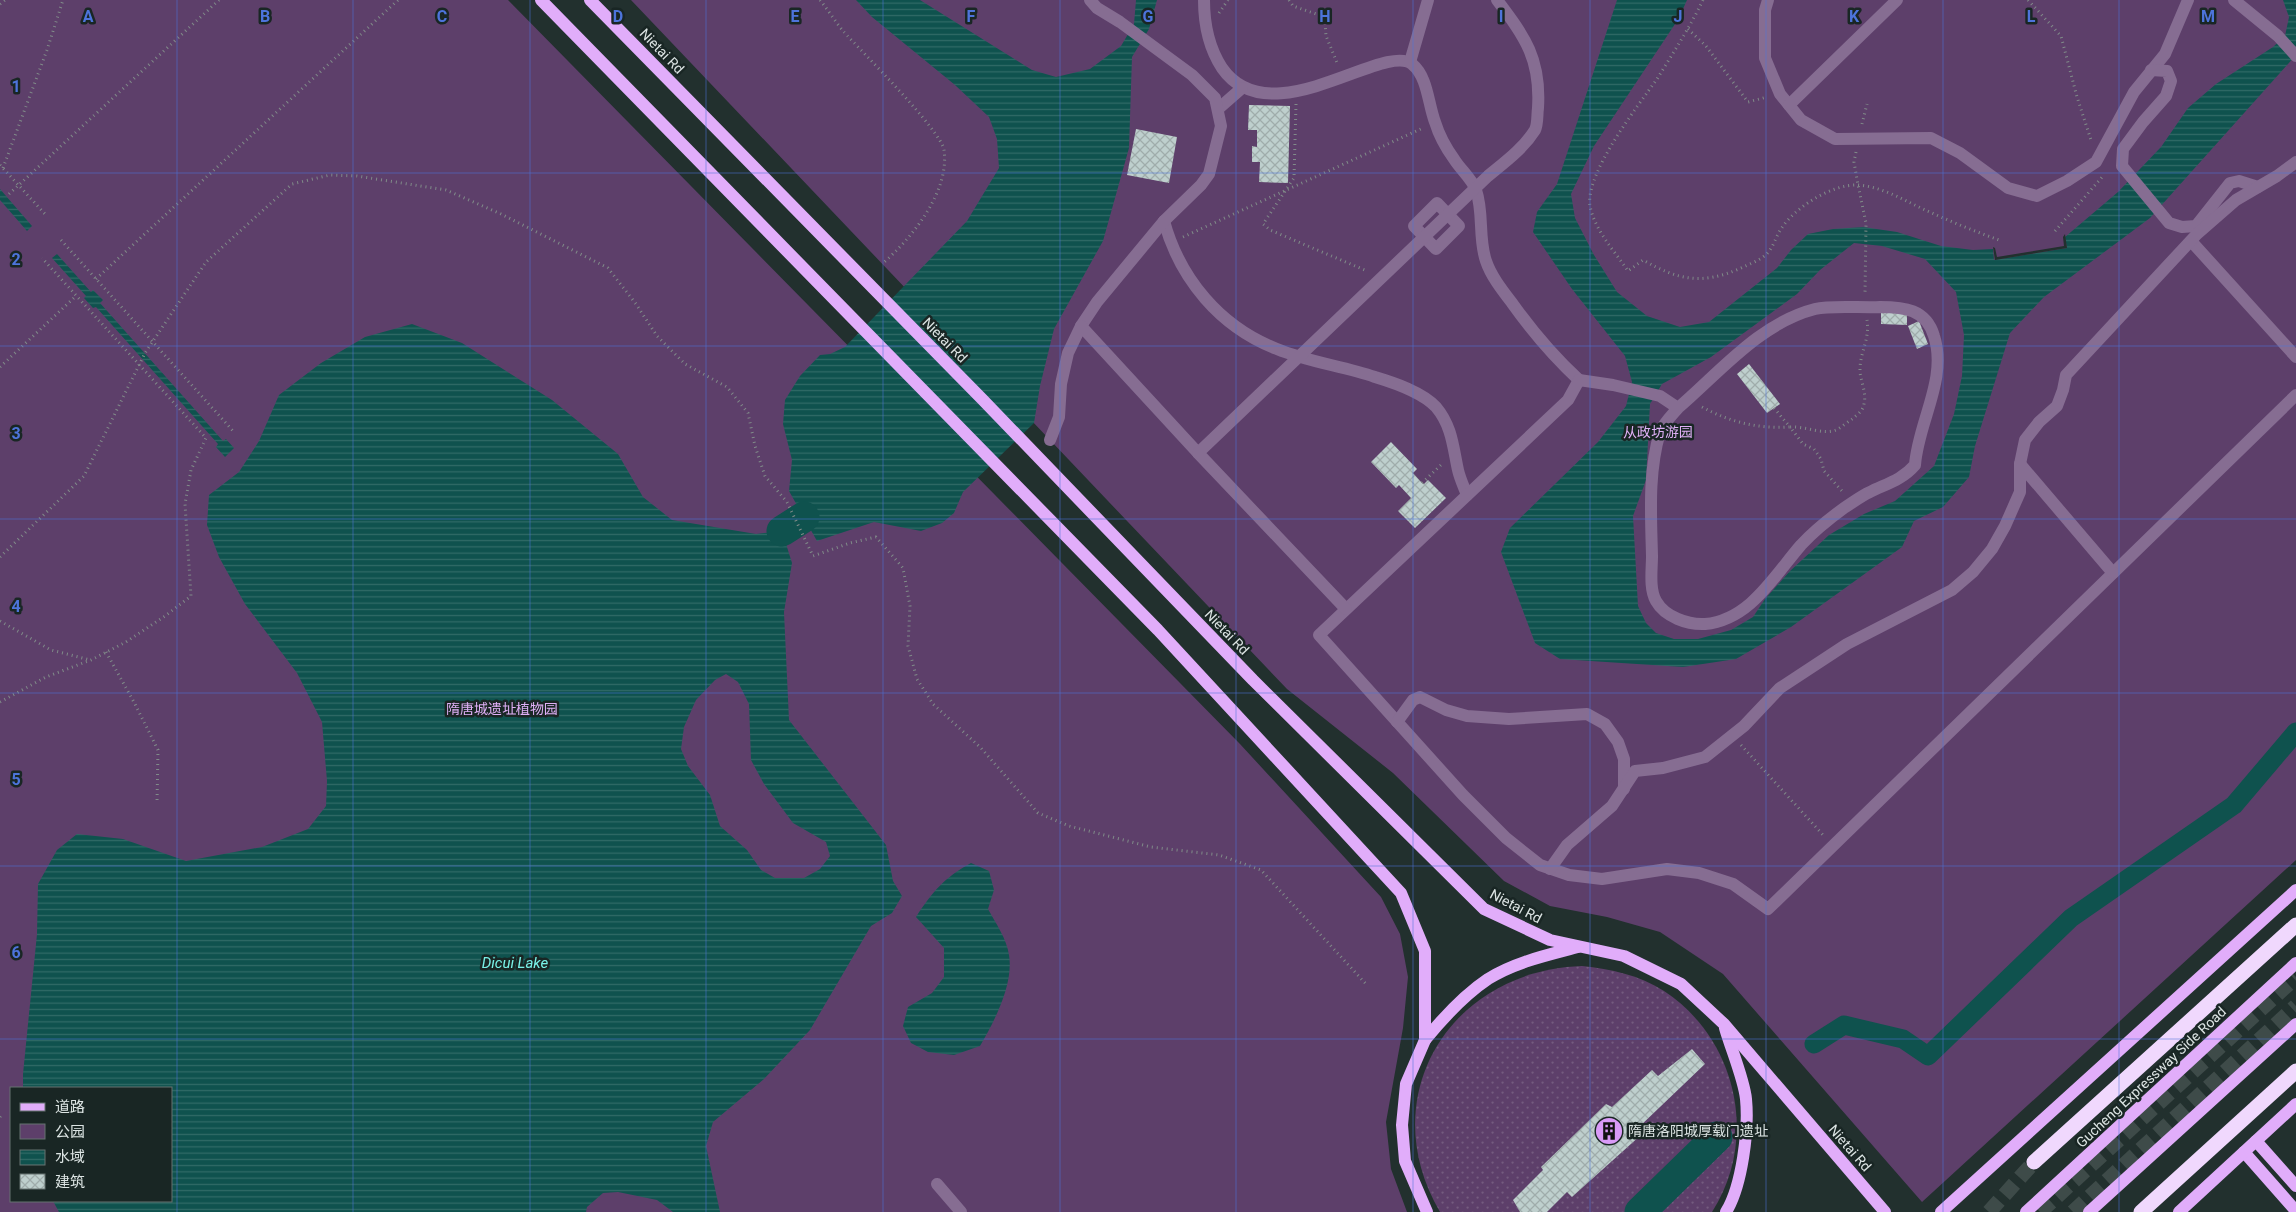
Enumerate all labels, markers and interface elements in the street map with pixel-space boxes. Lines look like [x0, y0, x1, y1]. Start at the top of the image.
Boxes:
text: A [83, 7, 94, 26]
text: B [260, 7, 270, 26]
text: C [437, 7, 447, 26]
text: D [613, 7, 623, 26]
text: E [791, 7, 800, 26]
text: F [967, 7, 976, 26]
text: G [1143, 7, 1154, 26]
text: H [1319, 7, 1331, 26]
text: I [1499, 7, 1503, 26]
text: J [1674, 7, 1682, 26]
text: K [1849, 7, 1860, 26]
text: L [2027, 7, 2036, 26]
text: M [2201, 7, 2215, 26]
street label: Nietai Rd [637, 25, 687, 77]
text: 1 [11, 77, 21, 96]
text: 2 [11, 250, 21, 269]
street label: Nietai Rd [919, 314, 971, 366]
text: 3 [11, 424, 21, 443]
park label: 从政坊游园 [1623, 424, 1693, 440]
text: 4 [11, 597, 21, 616]
street label: Nietai Rd [1202, 606, 1252, 658]
park label: 隋唐城遗址植物园 [446, 701, 558, 717]
text: 5 [11, 770, 21, 789]
street label: Nietai Rd [1487, 886, 1545, 926]
text: 6 [11, 943, 21, 962]
water label: Dicui Lake [482, 954, 549, 972]
street label: Gucheng Expressway Side Road [2073, 1003, 2229, 1151]
legend [10, 1087, 172, 1202]
text: 道路 [55, 1098, 85, 1116]
building icon: 隋唐洛阳城厚载门遗址 [1594, 1116, 1624, 1146]
street label: Nietai Rd [1825, 1121, 1875, 1175]
text: 公园 [55, 1123, 85, 1141]
place label: 隋唐洛阳城厚载门遗址 [1628, 1123, 1768, 1139]
text: 水域 [55, 1148, 85, 1166]
text: 建筑 [55, 1173, 85, 1191]

